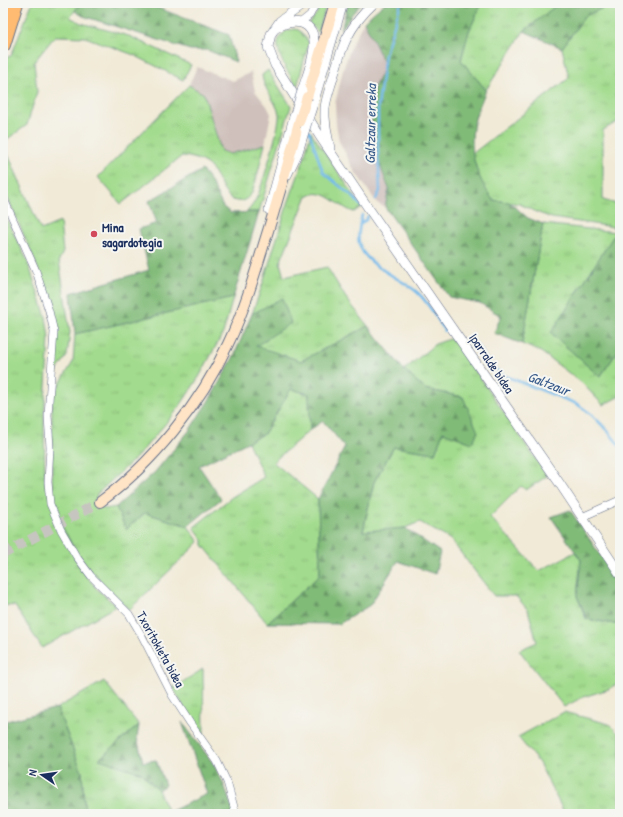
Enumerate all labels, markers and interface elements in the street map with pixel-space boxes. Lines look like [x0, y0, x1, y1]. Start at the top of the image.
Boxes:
water label: Galtzaur erreka [360, 83, 380, 164]
place label: Mina sagardotegia [102, 218, 163, 252]
marker: Mina sagardotegia [89, 229, 99, 239]
street label: Iparralde bidea [465, 329, 519, 397]
water label: Galtzaur [525, 366, 574, 400]
street label: Txoritokieta bidea [133, 608, 189, 690]
north arrow [22, 755, 62, 795]
text: N [25, 768, 40, 777]

